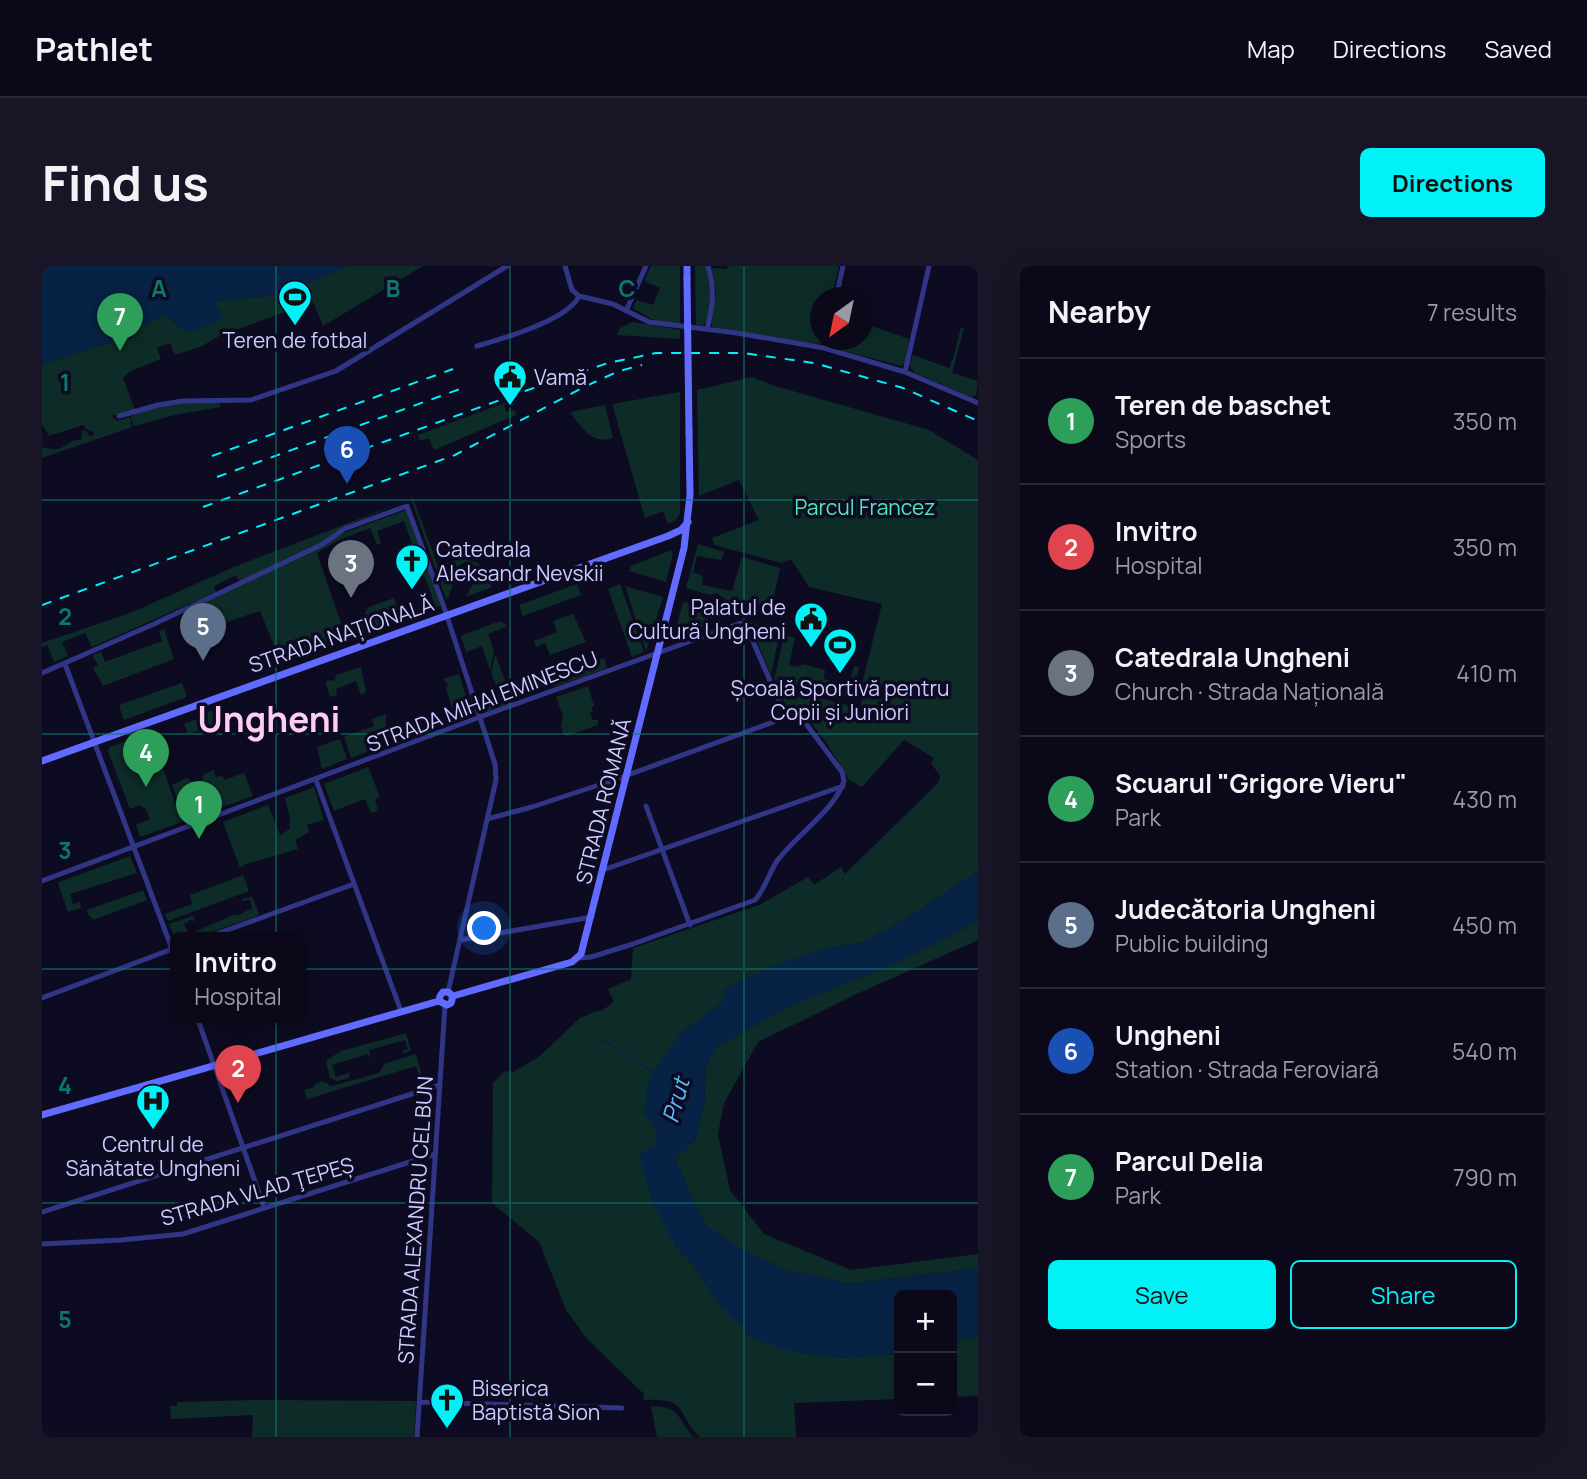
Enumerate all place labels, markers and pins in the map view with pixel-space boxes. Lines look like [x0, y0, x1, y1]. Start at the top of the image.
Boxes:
sports icon: Teren de fotbal [276, 278, 314, 327]
pin: 7 [97, 293, 143, 351]
place label: Teren de fotbal [223, 326, 367, 354]
public building icon: Vamă [491, 358, 529, 407]
place label: Vamă [534, 363, 587, 391]
pin: 6 [324, 426, 370, 484]
place label: Catedrala Aleksandr Nevskii [436, 535, 604, 587]
pin: 3 [328, 540, 374, 598]
church icon: Catedrala Aleksandr Nevskii [393, 542, 431, 591]
place label: Palatul de Cultură Ungheni [628, 593, 786, 645]
public building icon: Palatul de Cultură Ungheni [792, 600, 830, 649]
pin: 5 [180, 603, 226, 661]
sports icon: Școală Sportivă pentru Copii și Juniori [821, 626, 859, 675]
place label: Școală Sportivă pentru Copii și Juniori [730, 674, 950, 726]
pin: 4 [123, 729, 169, 787]
pin: 1 [176, 781, 222, 839]
pin: 2 [215, 1045, 261, 1103]
hospital icon: Centrul de Sănătate Ungheni [134, 1082, 172, 1131]
place label: Centrul de Sănătate Ungheni [66, 1130, 240, 1182]
place label: Biserica Baptistă Sion [472, 1374, 600, 1426]
church icon: Biserica Baptistă Sion [428, 1381, 466, 1430]

